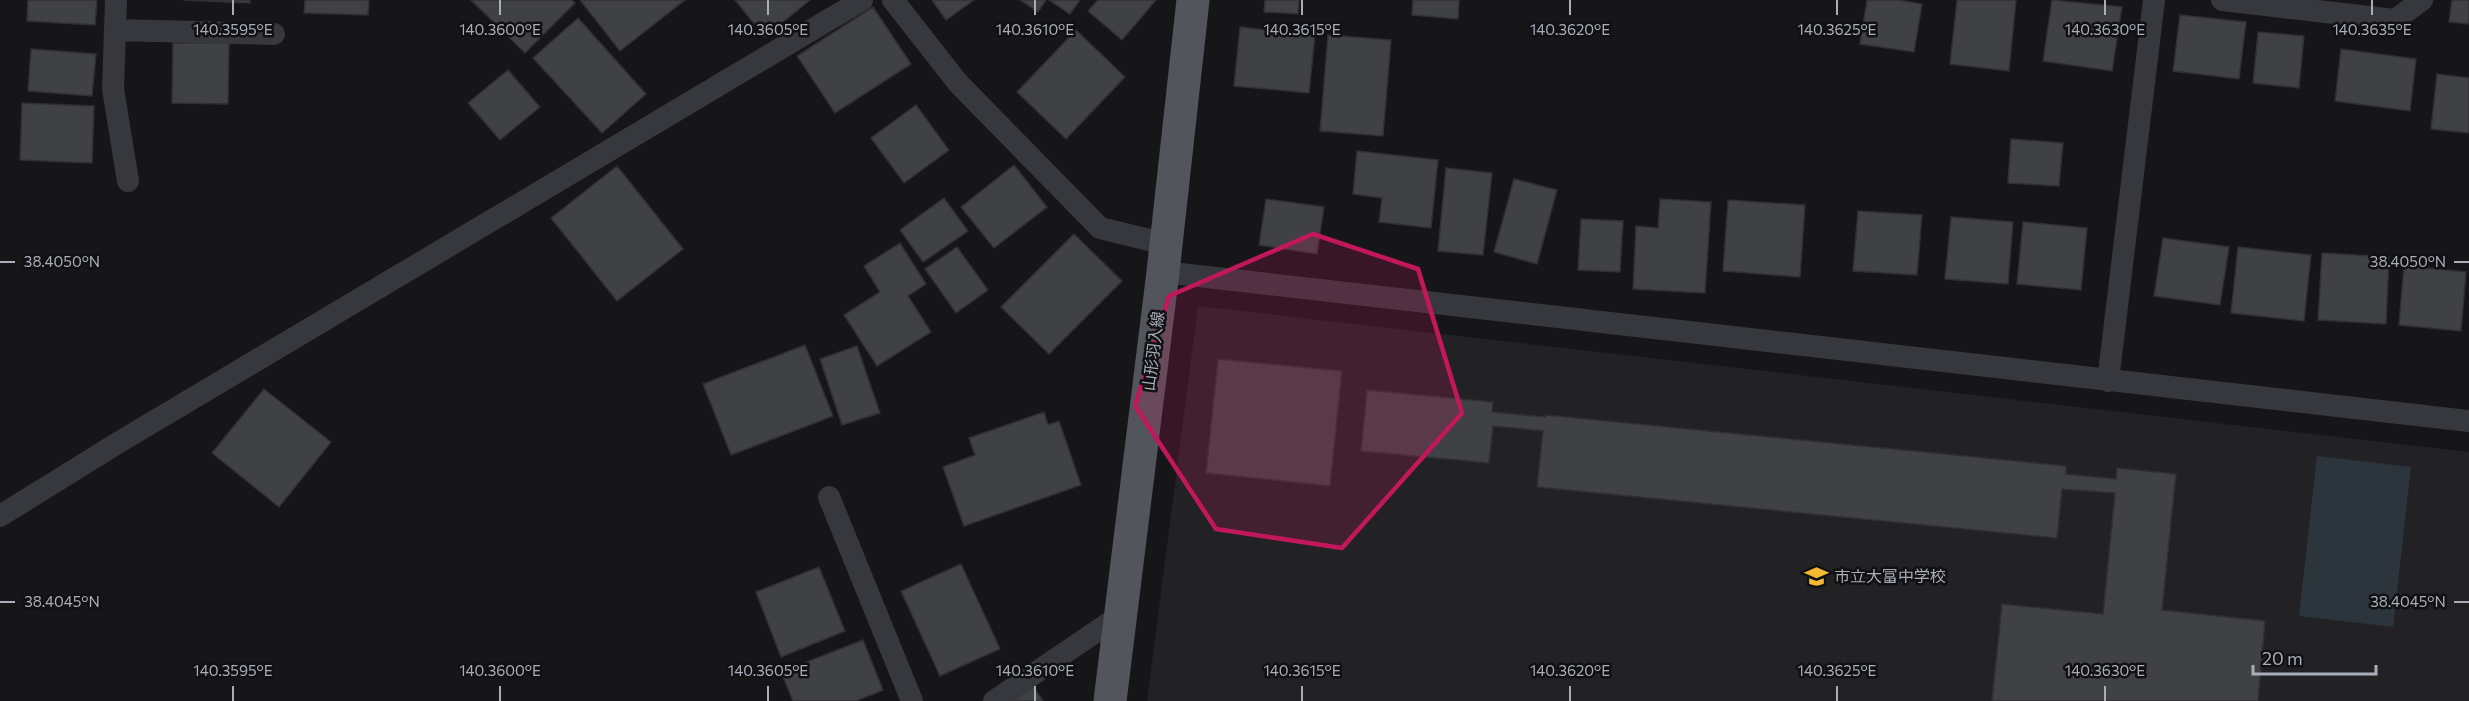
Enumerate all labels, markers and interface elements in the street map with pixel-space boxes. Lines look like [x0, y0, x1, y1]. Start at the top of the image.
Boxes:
text: 140.3595°E [193, 20, 273, 38]
text: 140.3600°E [459, 20, 541, 38]
text: 140.3605°E [728, 20, 808, 38]
text: 140.3610°E [996, 20, 1074, 38]
text: 140.3615°E [1263, 20, 1341, 38]
text: 140.3620°E [1530, 20, 1610, 38]
text: 140.3625°E [1797, 20, 1877, 38]
text: 140.3630°E [2065, 20, 2145, 38]
text: 140.3635°E [2332, 20, 2412, 38]
text: 38.4050°N [24, 252, 100, 270]
text: 38.4050°N [2370, 252, 2446, 270]
street label: 山形羽入線 [1138, 310, 1167, 392]
school or university icon: 市立大富中学校 [1803, 563, 1829, 589]
place label: 市立大富中学校 [1834, 566, 1946, 585]
text: 38.4045°N [24, 592, 100, 610]
text: 38.4045°N [2370, 592, 2446, 610]
scale bar [2253, 638, 2376, 676]
text: 20 m [2262, 647, 2303, 669]
text: 140.3595°E [193, 661, 273, 679]
text: 140.3600°E [459, 661, 541, 679]
text: 140.3605°E [728, 661, 808, 679]
text: 140.3610°E [996, 661, 1074, 679]
text: 140.3615°E [1263, 661, 1341, 679]
text: 140.3620°E [1530, 661, 1610, 679]
text: 140.3625°E [1797, 661, 1877, 679]
text: 140.3630°E [2065, 661, 2145, 679]

